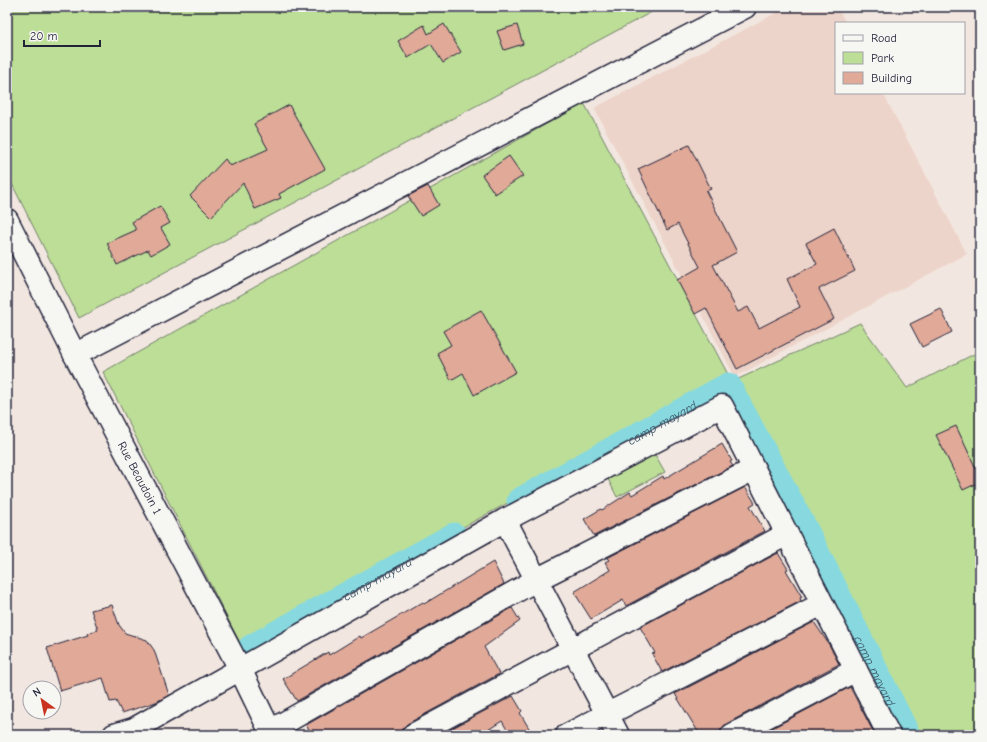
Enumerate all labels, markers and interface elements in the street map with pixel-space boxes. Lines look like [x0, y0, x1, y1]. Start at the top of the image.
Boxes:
scale bar [24, 22, 100, 48]
legend [835, 22, 965, 94]
text: 20 m [30, 29, 58, 43]
text: Road [871, 31, 897, 45]
text: Park [871, 51, 894, 65]
text: Building [871, 71, 912, 85]
water label: camp mayard [625, 397, 700, 448]
street label: Rue Beaudoin 1 [115, 439, 165, 517]
water label: camp mayard [340, 553, 415, 604]
water label: camp mayard [851, 633, 899, 709]
north arrow [22, 680, 62, 720]
text: N [30, 685, 43, 699]

